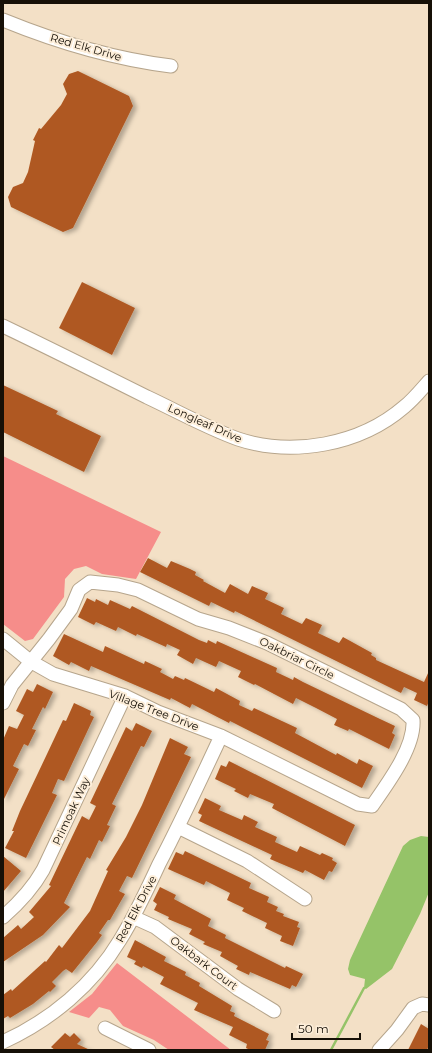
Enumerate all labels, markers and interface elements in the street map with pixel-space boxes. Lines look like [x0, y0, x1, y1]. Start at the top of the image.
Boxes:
street label: Red Elk Drive [49, 30, 124, 64]
street label: Longleaf Drive [166, 400, 245, 446]
street label: Oakbriar Circle [257, 634, 337, 682]
street label: Village Tree Drive [107, 686, 201, 734]
street label: Primoak Way [49, 775, 93, 847]
street label: Red Elk Drive [113, 873, 160, 945]
street label: Oakbark Court [167, 933, 241, 993]
scale bar [292, 1015, 360, 1041]
text: 50 m [298, 1021, 329, 1036]

